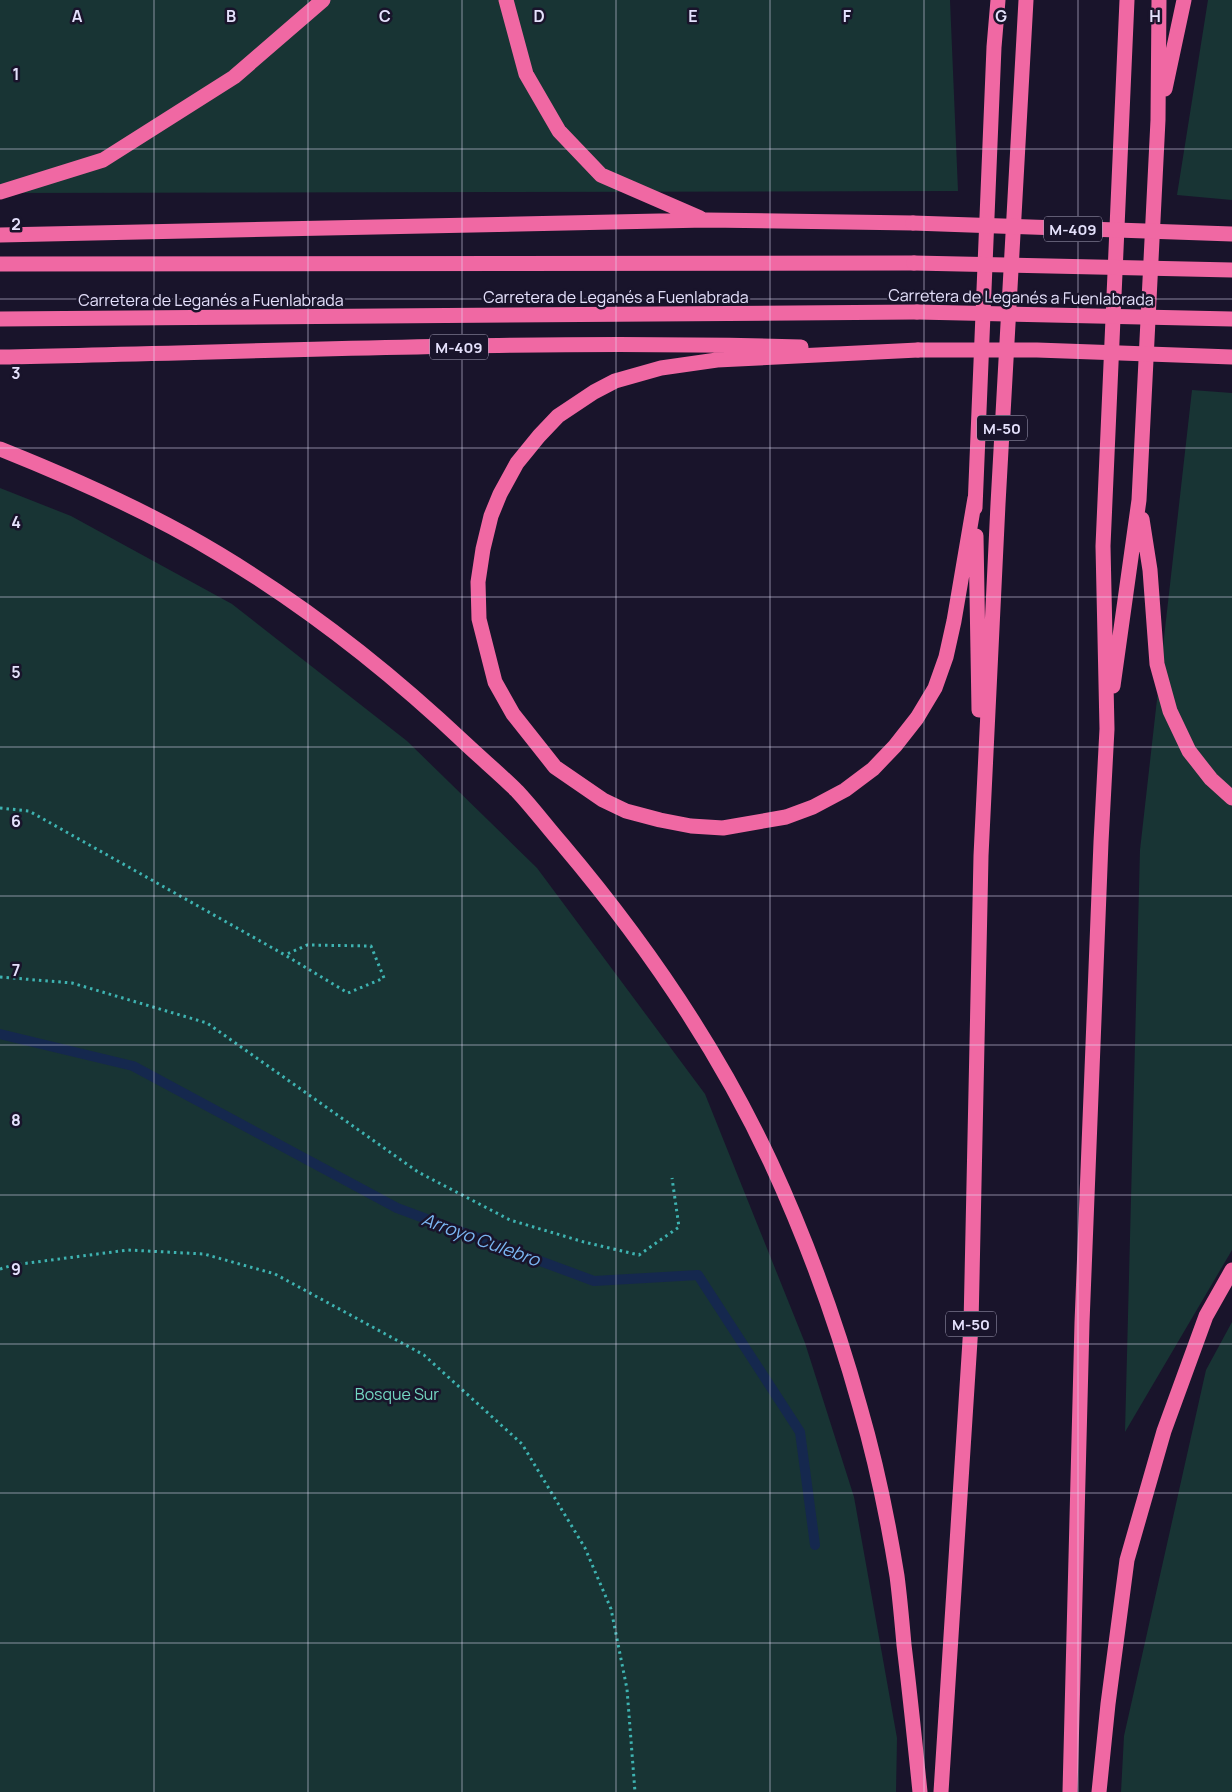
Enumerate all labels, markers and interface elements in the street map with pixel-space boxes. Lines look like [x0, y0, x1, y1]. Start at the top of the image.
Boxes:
text: A [72, 5, 83, 27]
text: B [226, 5, 236, 27]
text: C [379, 5, 391, 27]
text: D [533, 5, 545, 27]
text: E [688, 5, 698, 27]
text: F [843, 5, 852, 27]
text: G [995, 5, 1007, 27]
text: H [1149, 5, 1161, 27]
text: 1 [12, 63, 20, 85]
text: 2 [11, 213, 21, 235]
road number: M-409 [1044, 216, 1102, 242]
street label: Carretera de Leganés a Fuenlabrada [888, 284, 1154, 310]
street label: Carretera de Leganés a Fuenlabrada [483, 286, 749, 308]
street label: Carretera de Leganés a Fuenlabrada [78, 289, 344, 311]
road number: M-409 [430, 334, 488, 360]
text: 3 [11, 362, 21, 384]
road number: M-50 [977, 416, 1027, 440]
text: 4 [11, 511, 21, 533]
text: 5 [11, 661, 21, 683]
text: 6 [11, 810, 21, 832]
text: 7 [12, 959, 20, 981]
text: 8 [11, 1109, 21, 1131]
water label: Arroyo Culebro [419, 1207, 545, 1272]
text: 9 [11, 1258, 21, 1280]
road number: M-50 [946, 1312, 996, 1336]
park label: Bosque Sur [355, 1383, 439, 1405]

